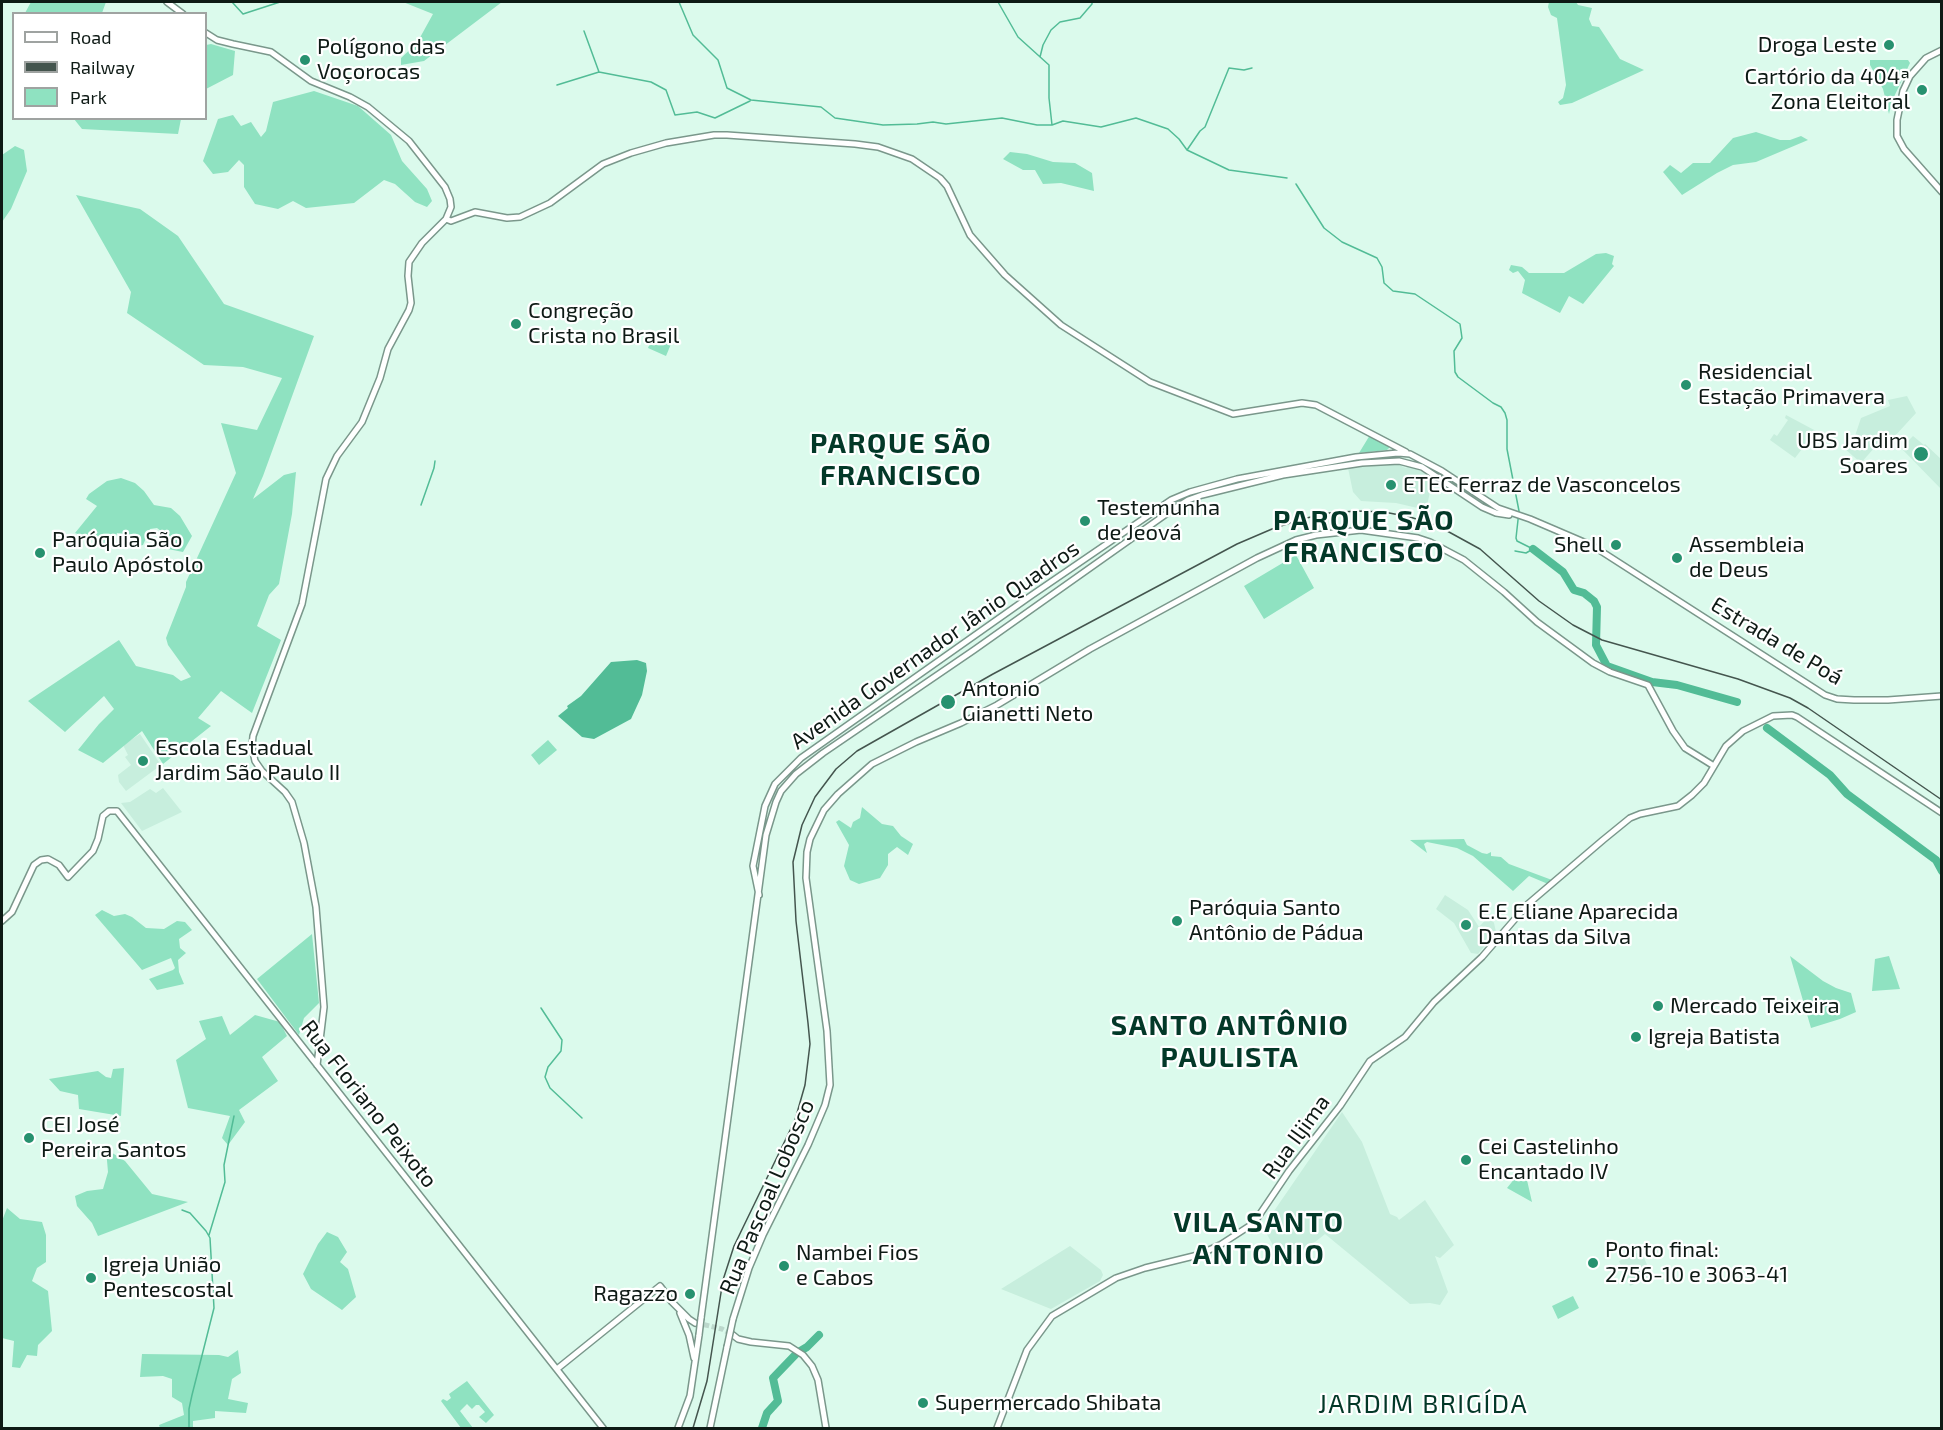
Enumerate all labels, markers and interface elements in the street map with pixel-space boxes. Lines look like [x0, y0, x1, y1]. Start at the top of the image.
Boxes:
legend [12, 12, 207, 120]
text: Road [70, 26, 111, 48]
place label: Droga Leste [1758, 32, 1877, 58]
place label: Polígono das Voçorocas [317, 34, 445, 86]
marker: Droga Leste [1882, 38, 1896, 52]
marker: Polígono das Voçorocas [298, 53, 312, 67]
text: Railway [70, 56, 135, 78]
place label: Cartório da 404ª Zona Eleitoral [1744, 64, 1910, 116]
marker: Cartório da 404ª Zona Eleitoral [1915, 83, 1929, 97]
text: Park [70, 86, 107, 108]
place label: Congreção Crista no Brasil [528, 298, 679, 350]
marker: Congreção Crista no Brasil [509, 317, 523, 331]
place label: Residencial Estação Primavera [1698, 359, 1885, 410]
marker: Residencial Estação Primavera [1679, 378, 1693, 392]
district label: PARQUE SÃO FRANCISCO [810, 427, 992, 493]
place label: UBS Jardim Soares [1797, 428, 1908, 480]
marker: UBS Jardim Soares [1912, 445, 1930, 463]
place label: ETEC Ferraz de Vasconcelos [1403, 472, 1681, 498]
marker: ETEC Ferraz de Vasconcelos [1384, 478, 1398, 492]
place label: Testemunha de Jeová [1097, 495, 1220, 546]
district label: PARQUE SÃO FRANCISCO [1273, 504, 1455, 570]
marker: Testemunha de Jeová [1078, 514, 1092, 528]
place label: Paróquia São Paulo Apóstolo [52, 527, 203, 578]
place label: Shell [1554, 532, 1604, 558]
place label: Assembleia de Deus [1689, 532, 1805, 584]
street label: Avenida Governador Jânio Quadros [786, 535, 1084, 755]
marker: Shell [1609, 538, 1623, 552]
marker: Paróquia São Paulo Apóstolo [33, 546, 47, 560]
marker: Assembleia de Deus [1670, 551, 1684, 565]
street label: Estrada de Poá [1706, 591, 1848, 691]
place label: Antonio Gianetti Neto [962, 676, 1093, 728]
marker: Antonio Gianetti Neto [939, 693, 957, 711]
place label: Escola Estadual Jardim São Paulo II [155, 735, 340, 786]
marker: Escola Estadual Jardim São Paulo II [136, 754, 150, 768]
place label: Paróquia Santo Antônio de Pádua [1189, 895, 1364, 946]
place label: E.E Eliane Aparecida Dantas da Silva [1478, 899, 1678, 950]
marker: Paróquia Santo Antônio de Pádua [1170, 914, 1184, 928]
marker: E.E Eliane Aparecida Dantas da Silva [1459, 918, 1473, 932]
place label: Mercado Teixeira [1670, 993, 1840, 1019]
marker: Mercado Teixeira [1651, 999, 1665, 1013]
district label: SANTO ANTÔNIO PAULISTA [1111, 1009, 1349, 1075]
street label: Rua Floriano Peixoto [295, 1015, 443, 1193]
place label: Igreja Batista [1648, 1024, 1780, 1050]
marker: Igreja Batista [1629, 1030, 1643, 1044]
street label: Rua Iljima [1257, 1090, 1335, 1184]
street label: Rua Pascoal Lobosco [714, 1096, 820, 1298]
place label: CEI José Pereira Santos [41, 1112, 187, 1164]
marker: CEI José Pereira Santos [22, 1131, 36, 1145]
place label: Cei Castelinho Encantado IV [1478, 1134, 1619, 1186]
marker: Cei Castelinho Encantado IV [1459, 1153, 1473, 1167]
district label: VILA SANTO ANTONIO [1173, 1206, 1345, 1272]
place label: Ponto final: 2756-10 e 3063-41 [1605, 1237, 1788, 1288]
place label: Nambei Fios e Cabos [796, 1240, 919, 1292]
place label: Igreja União Pentescostal [103, 1252, 233, 1304]
marker: Ponto final: 2756-10 e 3063-41 [1586, 1256, 1600, 1270]
marker: Nambei Fios e Cabos [777, 1259, 791, 1273]
marker: Igreja União Pentescostal [84, 1271, 98, 1285]
place label: Ragazzo [593, 1281, 678, 1307]
marker: Ragazzo [683, 1287, 697, 1301]
district label: JARDIM BRIGÍDA [1318, 1388, 1528, 1420]
place label: Supermercado Shibata [935, 1390, 1161, 1416]
marker: Supermercado Shibata [916, 1396, 930, 1410]

